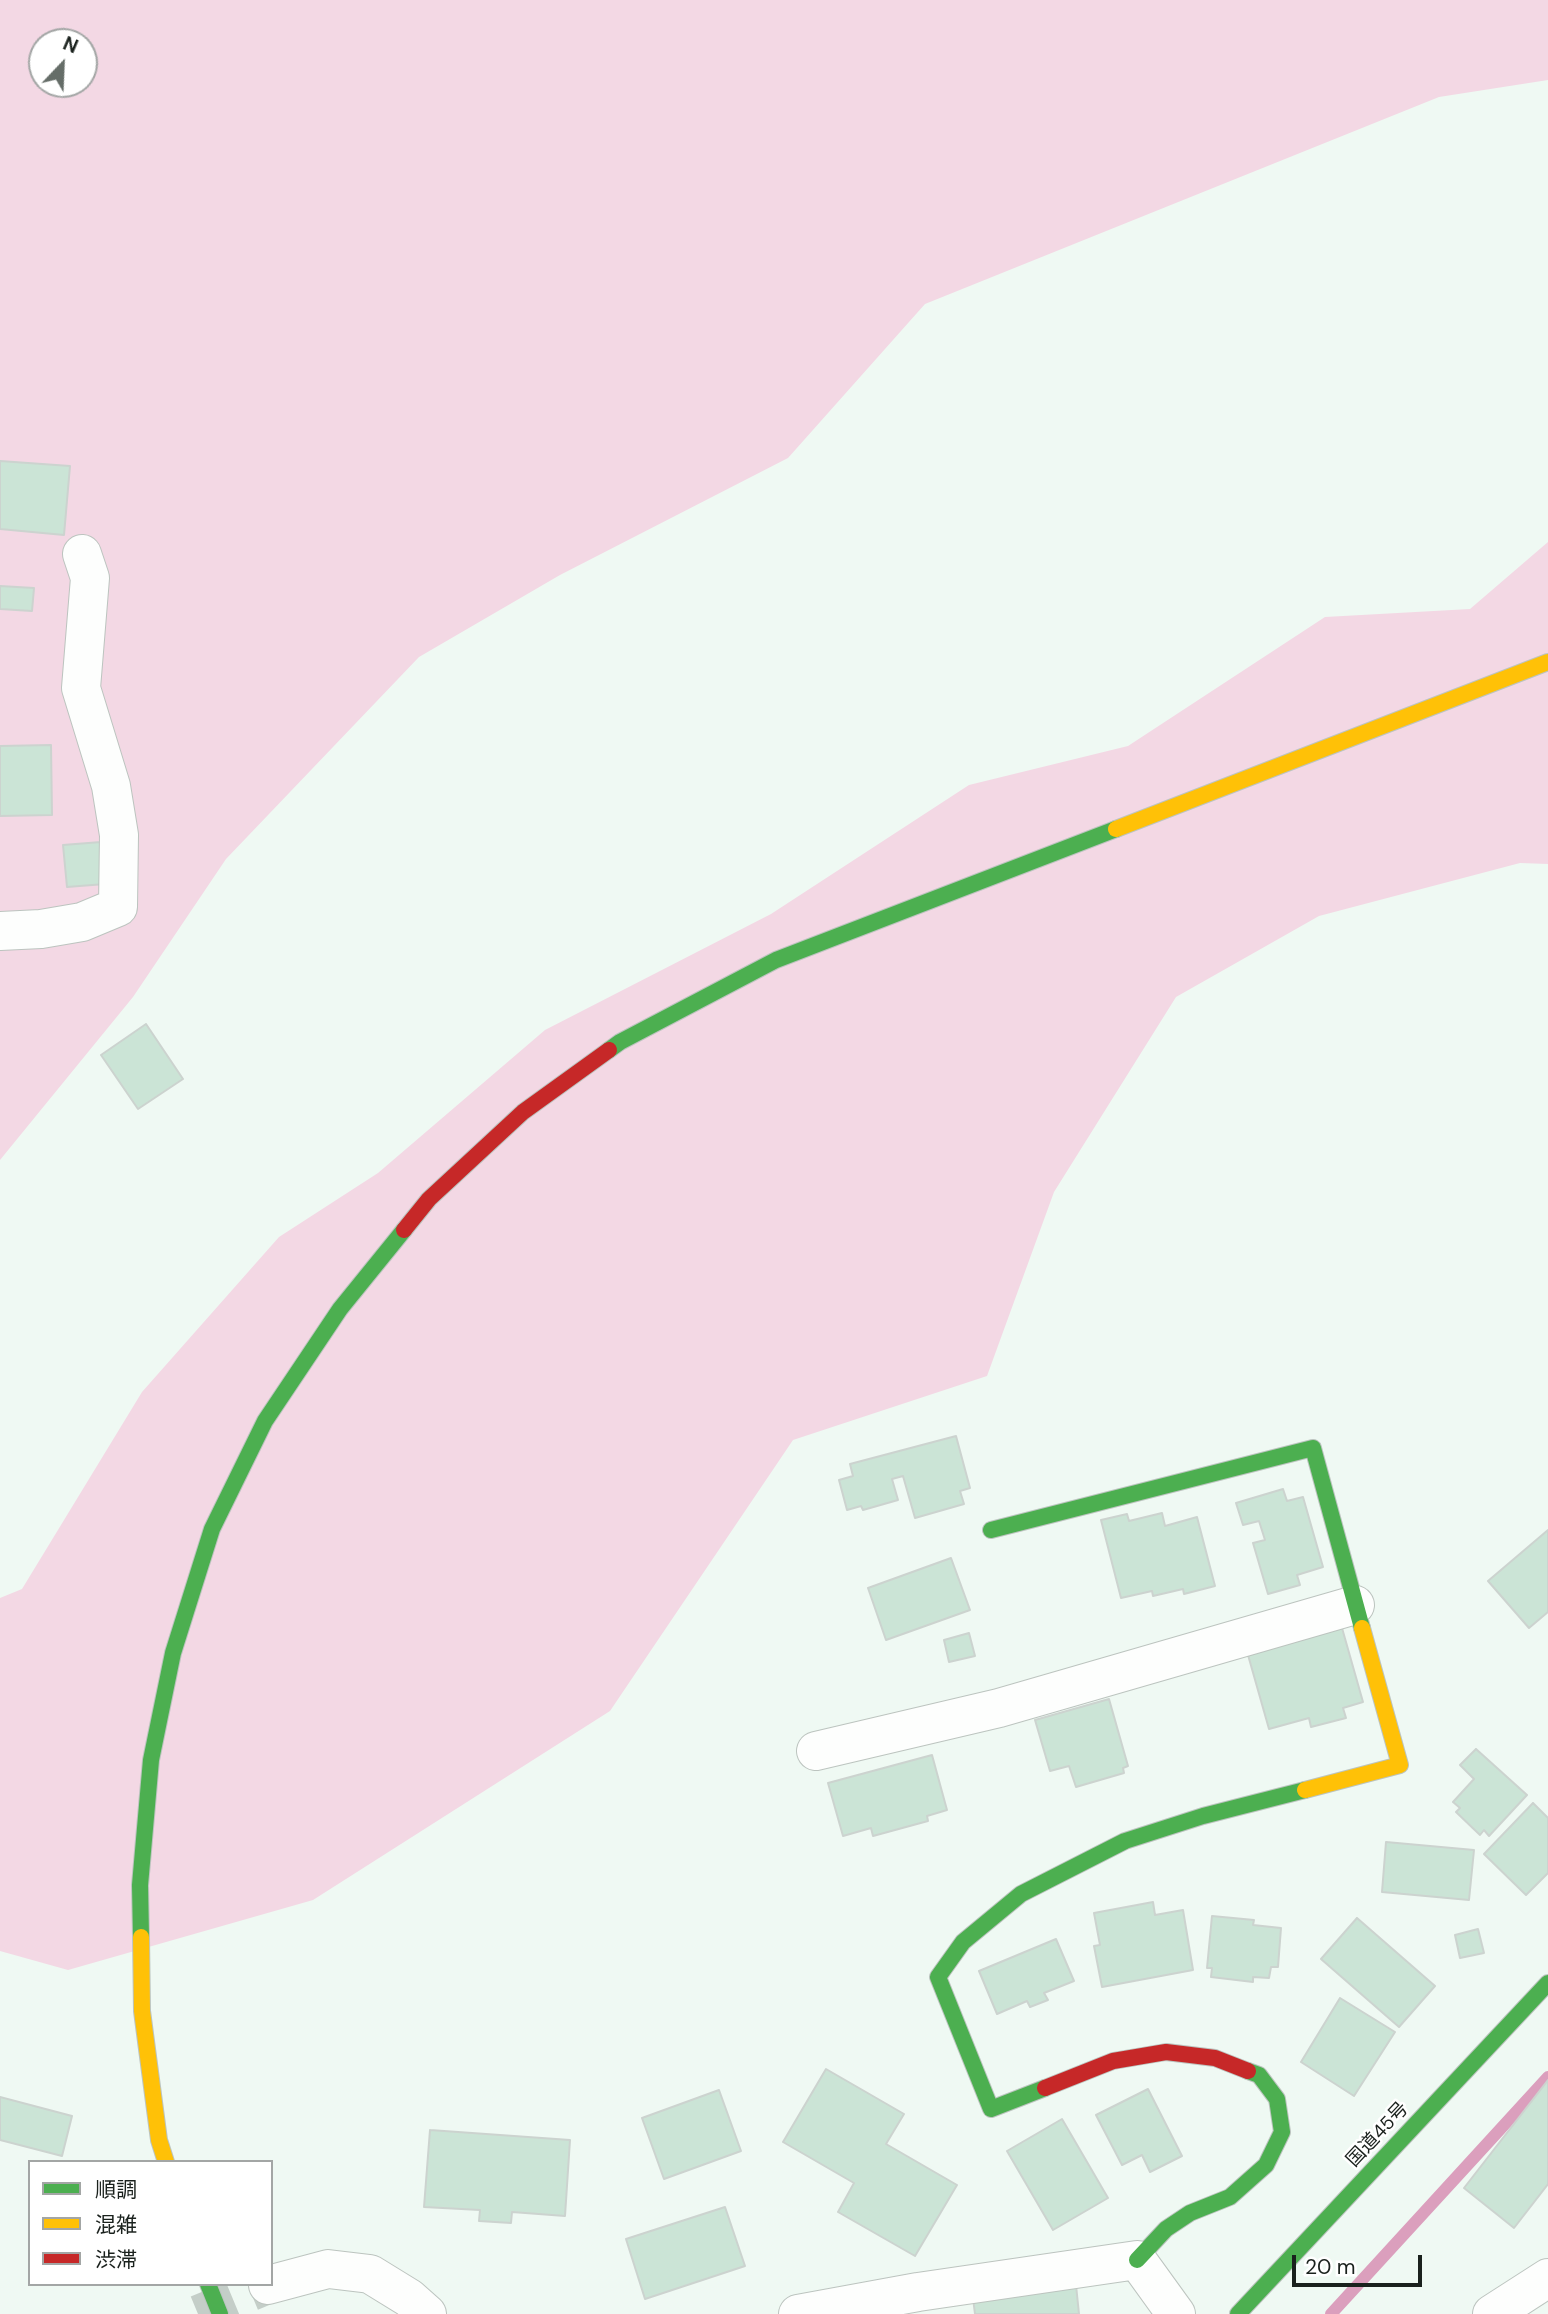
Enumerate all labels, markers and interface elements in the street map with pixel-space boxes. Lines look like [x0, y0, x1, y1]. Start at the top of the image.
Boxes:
north arrow [28, 28, 98, 98]
text: N [59, 31, 82, 59]
street label: 国道45号 [1342, 2098, 1414, 2172]
legend [28, 2160, 273, 2286]
text: 順調 [95, 2176, 137, 2204]
text: 混雑 [95, 2211, 137, 2239]
scale bar [1296, 2240, 1426, 2284]
text: 渋滞 [95, 2246, 137, 2274]
text: 20 m [1305, 2253, 1356, 2281]

